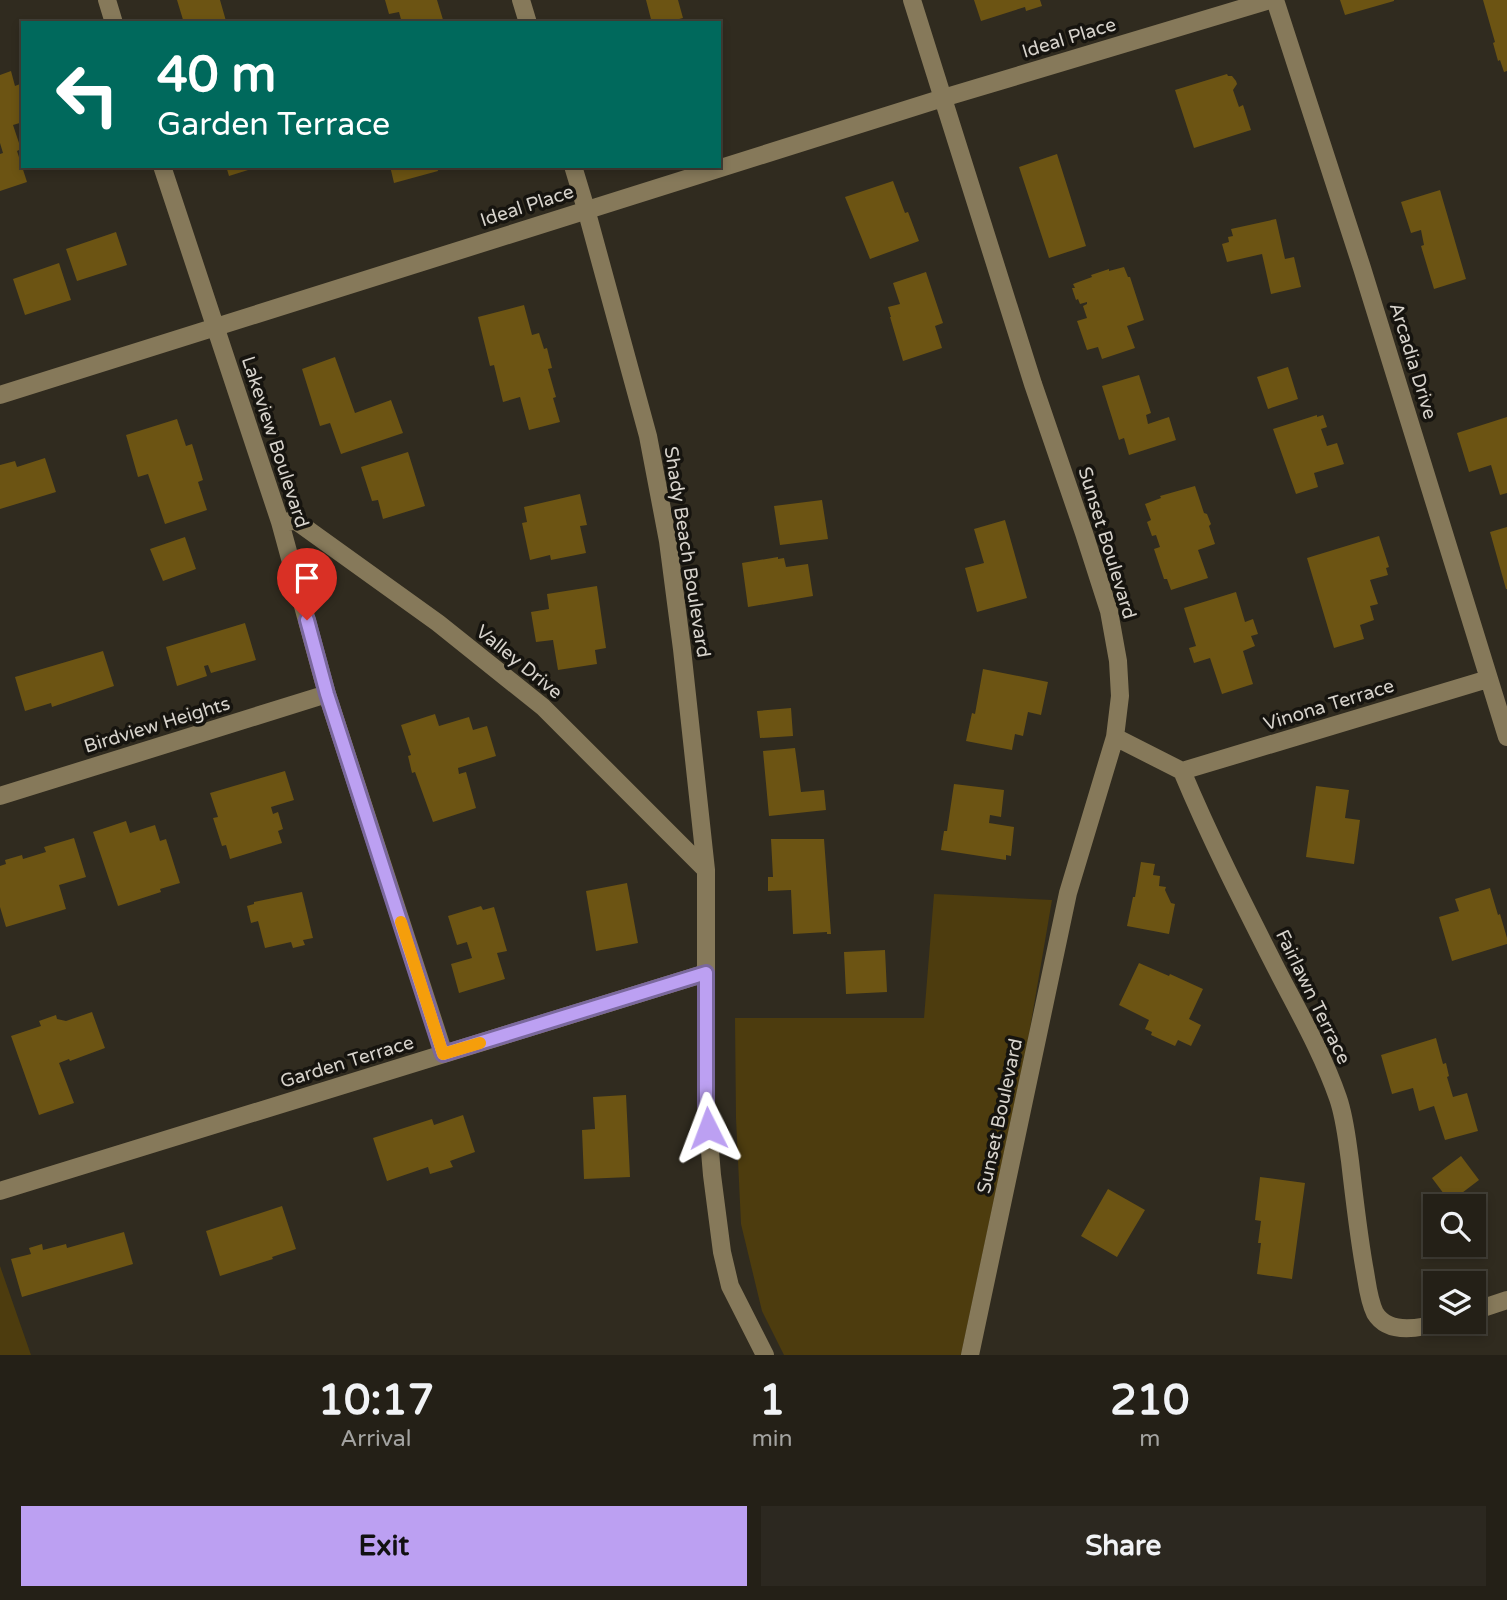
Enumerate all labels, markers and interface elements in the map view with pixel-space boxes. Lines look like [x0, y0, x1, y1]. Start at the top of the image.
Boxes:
street label: Ideal Place [1019, 13, 1119, 63]
text: 40 m [157, 46, 276, 105]
icon: left [42, 49, 133, 140]
text: Garden Terrace [157, 106, 390, 144]
street label: Ideal Place [477, 181, 577, 231]
street label: Arcadia Drive [1385, 300, 1441, 422]
street label: Lakeview Boulevard [237, 353, 313, 531]
street label: Shady Beach Boulevard [659, 445, 715, 659]
street label: Sunset Boulevard [1073, 464, 1141, 622]
pin [277, 548, 337, 620]
icon: arrive [288, 559, 326, 597]
street label: Valley Drive [471, 620, 567, 704]
street label: Vinona Terrace [1261, 675, 1397, 735]
street label: Birdview Heights [81, 692, 233, 758]
street label: Fairlawn Terrace [1271, 926, 1355, 1068]
street label: Garden Terrace [278, 1031, 416, 1093]
street label: Sunset Boulevard [973, 1036, 1027, 1196]
position arrow [671, 1091, 745, 1165]
map controls [1423, 1194, 1486, 1334]
button: search [1423, 1194, 1486, 1257]
button: layers [1423, 1271, 1486, 1334]
text: 10:17 [318, 1375, 434, 1426]
text: 1 [759, 1375, 785, 1426]
text: 210 [1110, 1375, 1189, 1426]
text: Arrival [340, 1425, 411, 1453]
text: min [752, 1425, 793, 1453]
text: m [1139, 1425, 1160, 1453]
button: Exit [21, 1506, 747, 1586]
button: Share [761, 1506, 1486, 1586]

